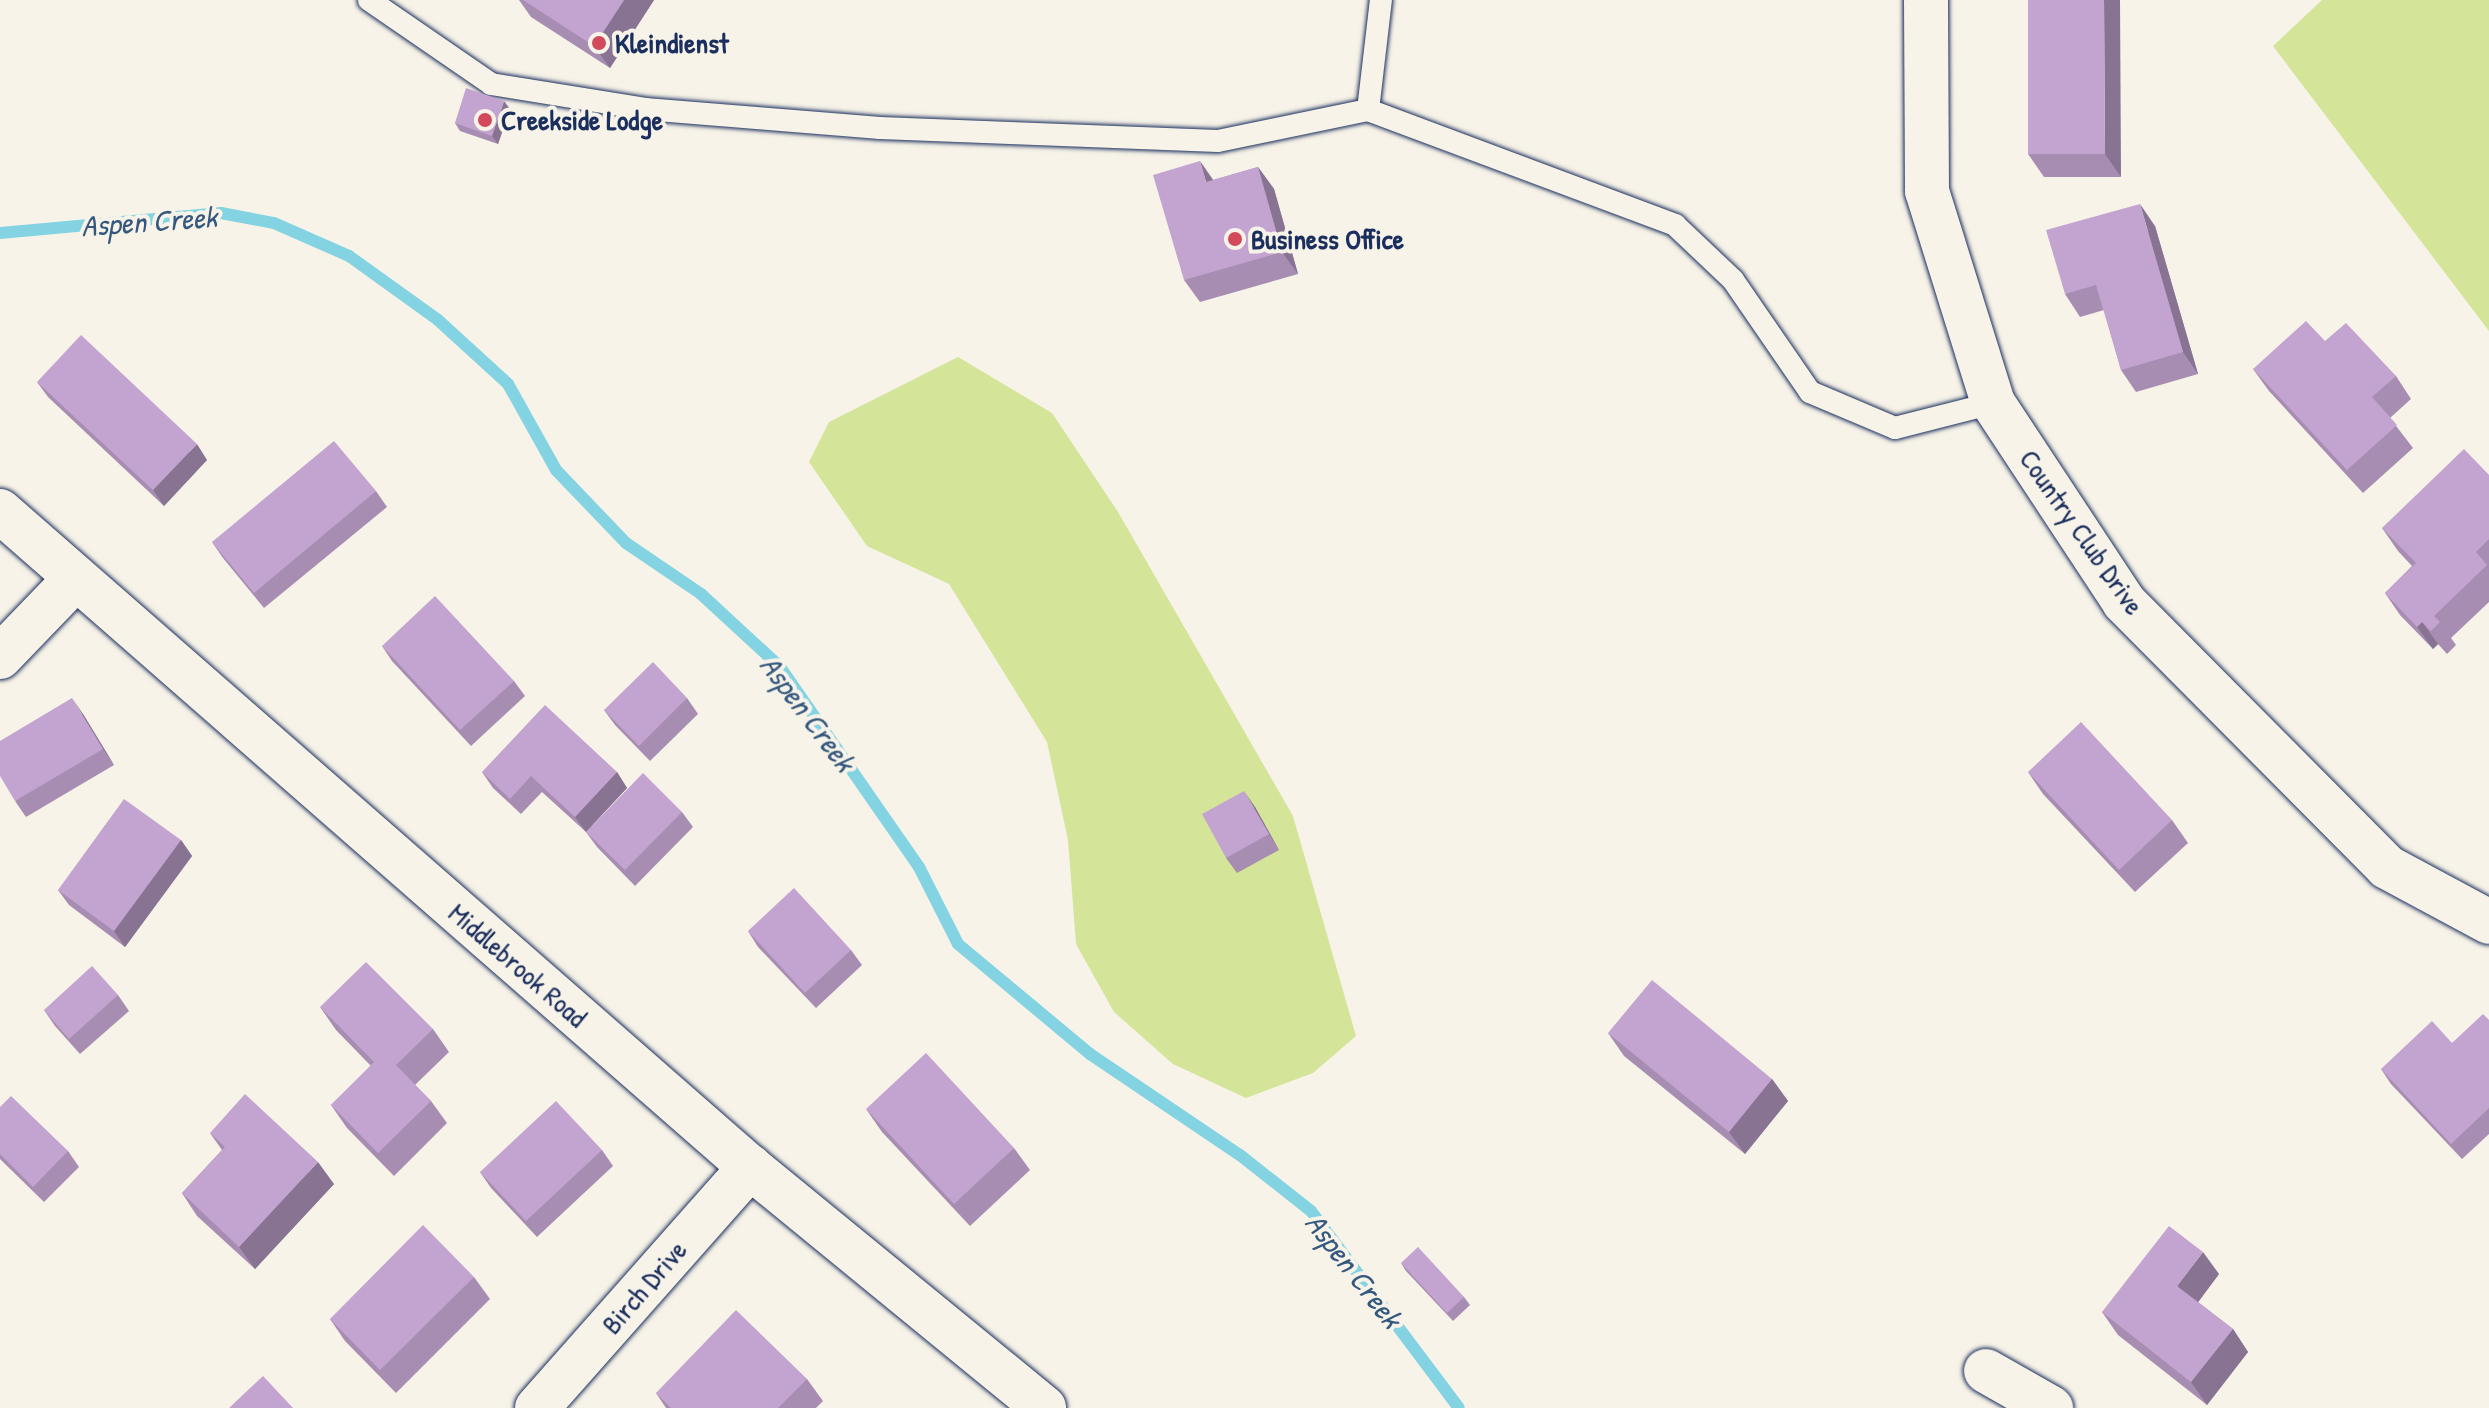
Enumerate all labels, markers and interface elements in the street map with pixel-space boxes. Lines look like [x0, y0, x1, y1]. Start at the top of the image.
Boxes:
place label: Kleindienst [615, 26, 729, 60]
marker: Kleindienst [590, 34, 608, 52]
place label: Creekside Lodge [501, 103, 663, 137]
marker: Creekside Lodge [476, 111, 494, 129]
water label: Aspen Creek [80, 198, 218, 244]
place label: Business Office [1251, 222, 1404, 256]
marker: Business Office [1226, 230, 1244, 248]
street label: Country Club Drive [2013, 443, 2151, 621]
water label: Aspen Creek [753, 648, 863, 778]
street label: Middlebrook Road [442, 896, 594, 1034]
water label: Aspen Creek [1298, 1205, 1410, 1335]
street label: Birch Drive [594, 1233, 694, 1341]

